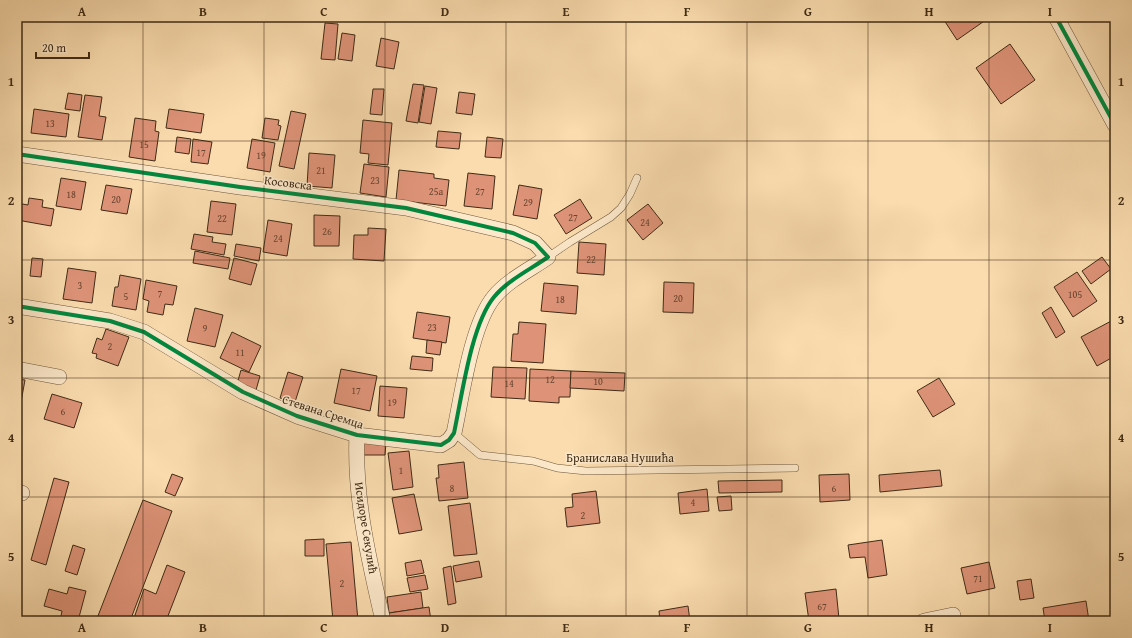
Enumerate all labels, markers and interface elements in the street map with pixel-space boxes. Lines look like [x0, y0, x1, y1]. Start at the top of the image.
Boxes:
text: A [78, 2, 87, 21]
text: B [199, 2, 207, 21]
text: C [320, 2, 328, 21]
text: D [441, 2, 449, 21]
text: E [563, 2, 570, 21]
text: F [684, 2, 691, 21]
text: G [804, 2, 812, 21]
text: H [924, 2, 934, 21]
text: I [1048, 2, 1052, 21]
scale bar [36, 34, 89, 60]
text: 20 m [42, 39, 66, 56]
text: 1 [8, 72, 14, 91]
text: 1 [1118, 72, 1124, 91]
house number: 13 [45, 116, 55, 131]
house number: 15 [139, 137, 149, 152]
house number: 17 [196, 145, 206, 160]
house number: 19 [256, 148, 266, 163]
house number: 21 [316, 163, 326, 178]
street label: Косовска [263, 171, 313, 194]
house number: 23 [370, 173, 380, 188]
house number: 25a [429, 184, 443, 199]
house number: 27 [475, 184, 485, 199]
house number: 18 [66, 187, 76, 202]
text: 2 [8, 191, 15, 210]
text: 2 [1118, 191, 1125, 210]
house number: 20 [111, 192, 121, 207]
house number: 29 [523, 195, 533, 210]
house number: 27 [568, 210, 578, 225]
house number: 22 [217, 211, 227, 226]
house number: 24 [640, 215, 650, 230]
house number: 26 [322, 224, 332, 239]
house number: 24 [273, 231, 283, 246]
house number: 22 [586, 252, 596, 267]
house number: 3 [78, 278, 83, 293]
house number: 7 [158, 286, 163, 301]
house number: 105 [1068, 287, 1082, 302]
house number: 5 [124, 289, 129, 304]
house number: 20 [673, 291, 683, 306]
house number: 18 [555, 292, 565, 307]
text: 3 [8, 310, 14, 329]
text: 3 [1118, 310, 1124, 329]
house number: 23 [427, 320, 437, 335]
house number: 9 [203, 321, 208, 336]
house number: 2 [108, 339, 113, 354]
house number: 11 [235, 345, 245, 360]
house number: 12 [545, 372, 555, 387]
house number: 10 [593, 374, 603, 389]
house number: 14 [504, 376, 514, 391]
house number: 17 [351, 383, 361, 398]
street label: Стевана Сремца [280, 390, 366, 433]
house number: 19 [387, 395, 397, 410]
house number: 6 [61, 404, 66, 419]
text: 4 [8, 428, 15, 447]
text: 4 [1118, 428, 1125, 447]
street label: Бранислава Нушића [566, 449, 674, 466]
house number: 1 [399, 463, 404, 478]
street label: Исидоре Секулић [351, 481, 382, 575]
house number: 8 [450, 481, 455, 496]
house number: 6 [832, 481, 837, 496]
house number: 4 [691, 495, 696, 510]
house number: 2 [581, 508, 586, 523]
text: 5 [8, 547, 15, 566]
text: 5 [1118, 547, 1125, 566]
house number: 71 [973, 571, 983, 586]
house number: 2 [340, 576, 345, 591]
house number: 67 [817, 599, 827, 614]
text: A [78, 618, 87, 637]
text: B [199, 618, 207, 637]
text: C [320, 618, 328, 637]
text: D [441, 618, 449, 637]
text: E [563, 618, 570, 637]
text: F [684, 618, 691, 637]
text: G [804, 618, 812, 637]
text: H [924, 618, 934, 637]
text: I [1048, 618, 1052, 637]

